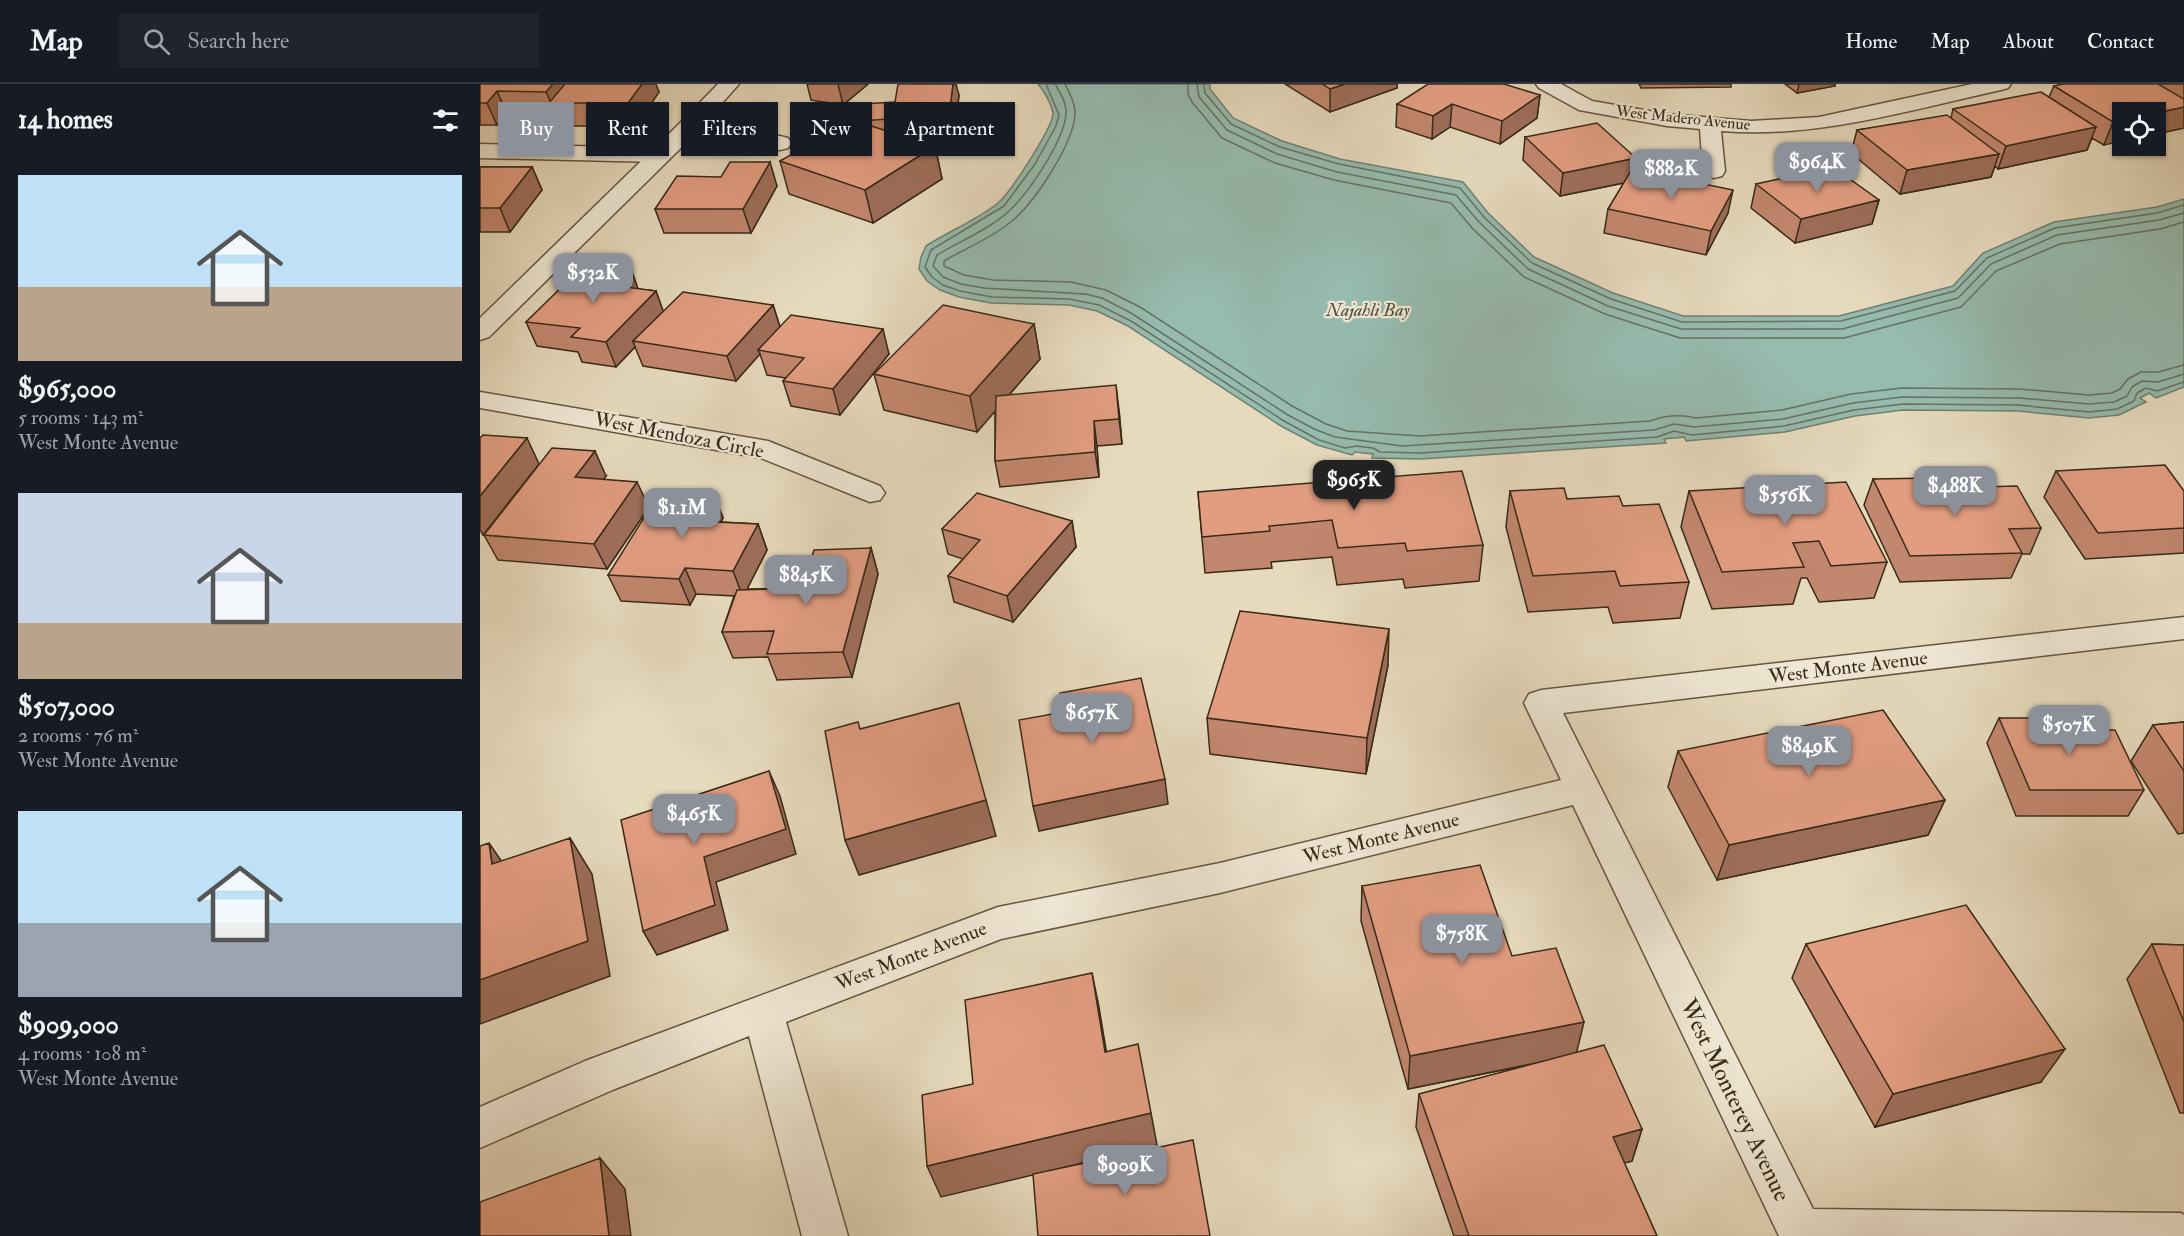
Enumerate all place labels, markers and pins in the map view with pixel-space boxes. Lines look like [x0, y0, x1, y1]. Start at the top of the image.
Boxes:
pin: $964K [1775, 142, 1859, 193]
pin: $882K [1629, 149, 1713, 200]
pin: $532K [551, 253, 635, 304]
pin: $965K [1312, 460, 1396, 511]
pin: $488K [1913, 466, 1997, 517]
pin: $556K [1743, 475, 1827, 526]
pin: $1.1M [640, 488, 724, 539]
pin: $845K [764, 555, 848, 606]
pin: $657K [1050, 693, 1134, 744]
pin: $507K [2027, 705, 2111, 756]
pin: $849K [1767, 726, 1851, 777]
pin: $465K [652, 794, 736, 845]
pin: $758K [1420, 914, 1504, 965]
pin: $909K [1083, 1145, 1167, 1196]

